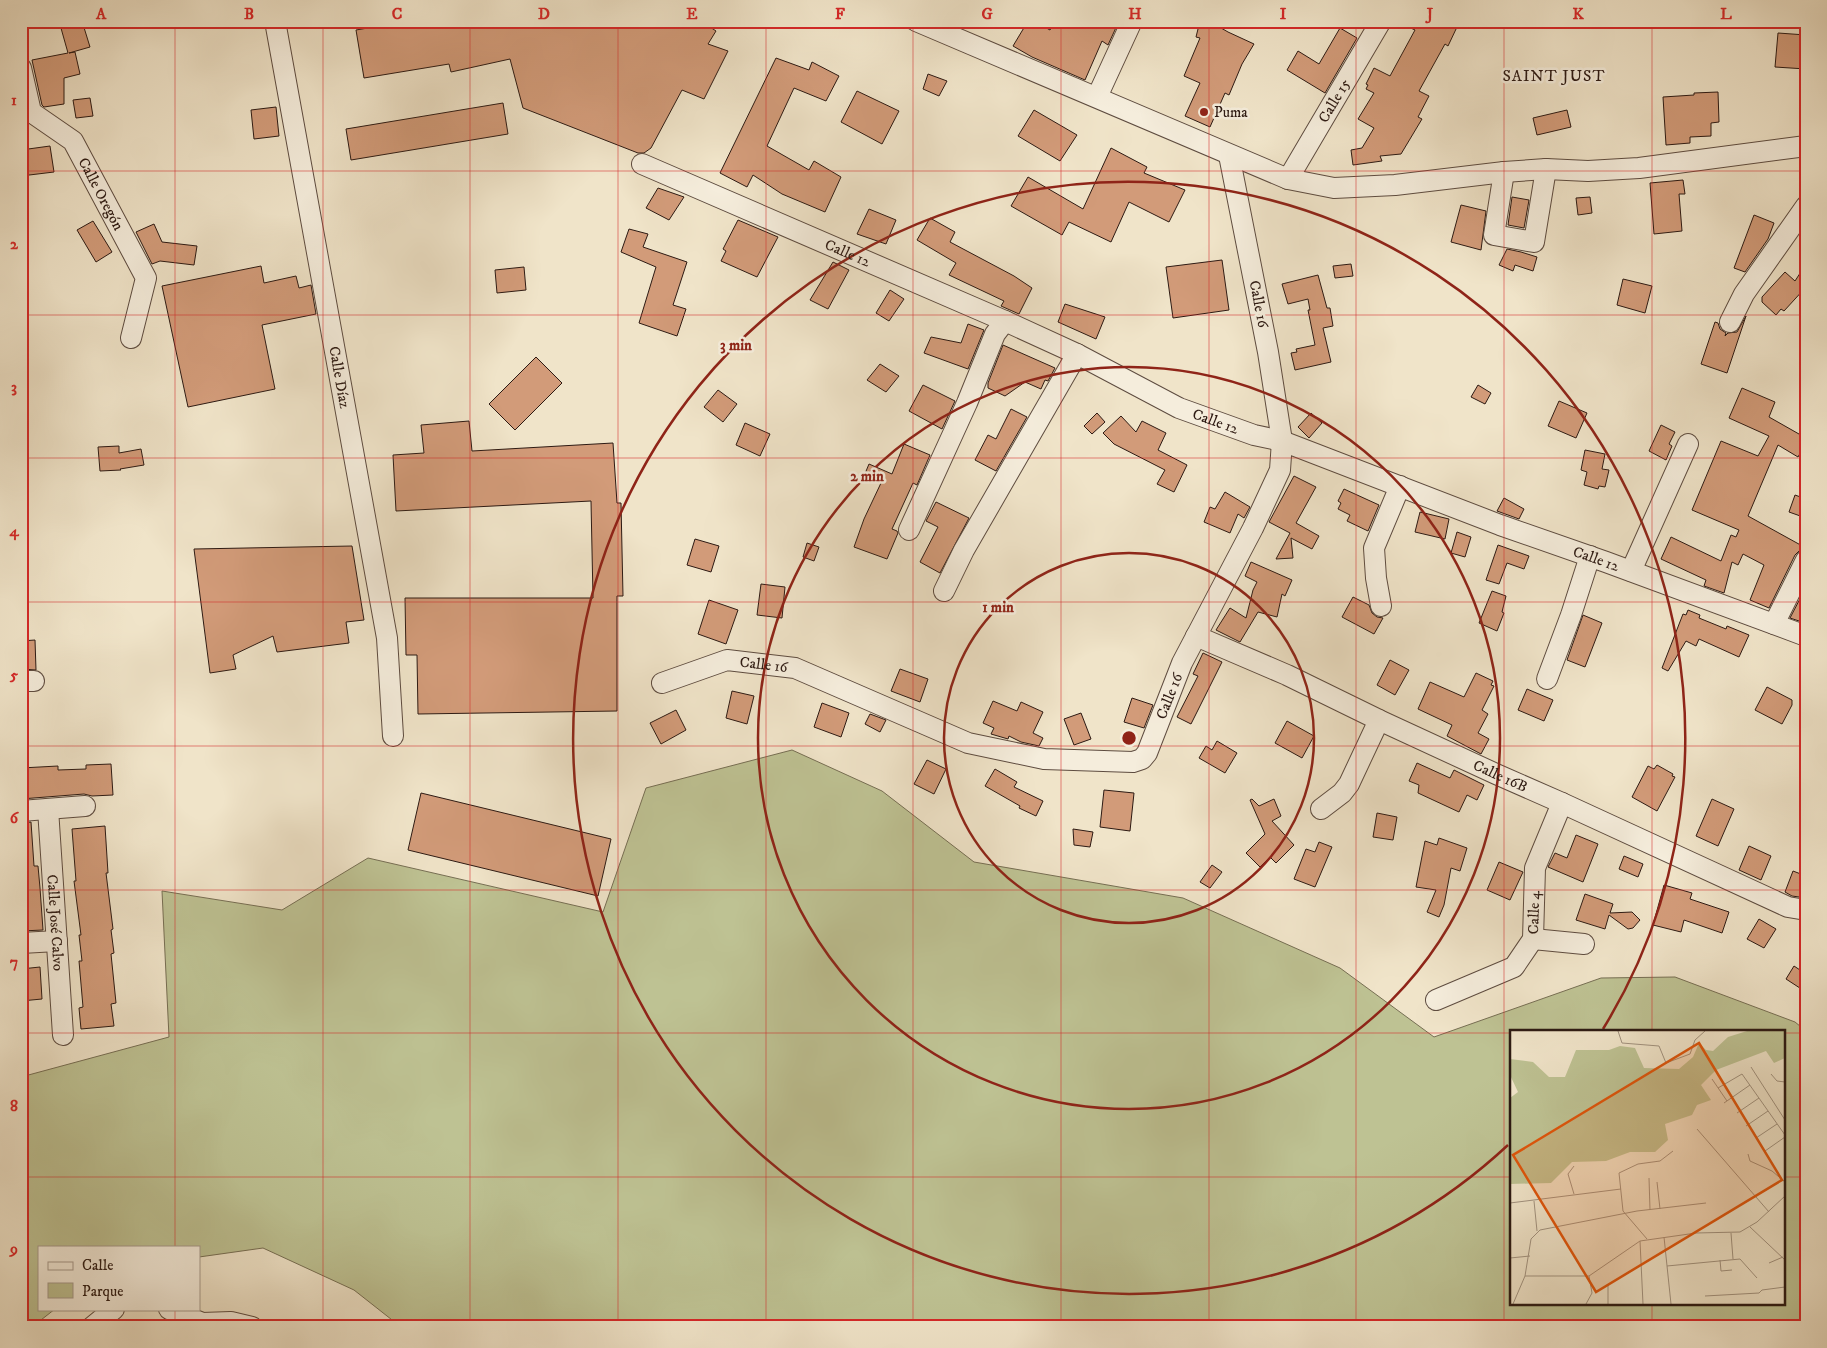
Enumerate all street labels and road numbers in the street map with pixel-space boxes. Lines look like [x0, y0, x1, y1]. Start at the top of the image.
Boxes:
street label: Calle 15 [1314, 75, 1355, 126]
street label: Calle Oregón [74, 154, 128, 234]
street label: Calle 12 [822, 235, 874, 272]
street label: Calle 16 [1245, 279, 1273, 331]
street label: Calle Díaz [324, 345, 354, 410]
street label: Calle 12 [1190, 405, 1242, 439]
street label: Calle 12 [1570, 542, 1622, 576]
street label: Calle 16 [739, 653, 790, 677]
street label: Calle 16 [1152, 669, 1188, 722]
street label: Calle 16B [1470, 756, 1530, 797]
street label: Calle José Calvo [42, 874, 68, 972]
street label: Calle 4 [1524, 890, 1544, 935]

